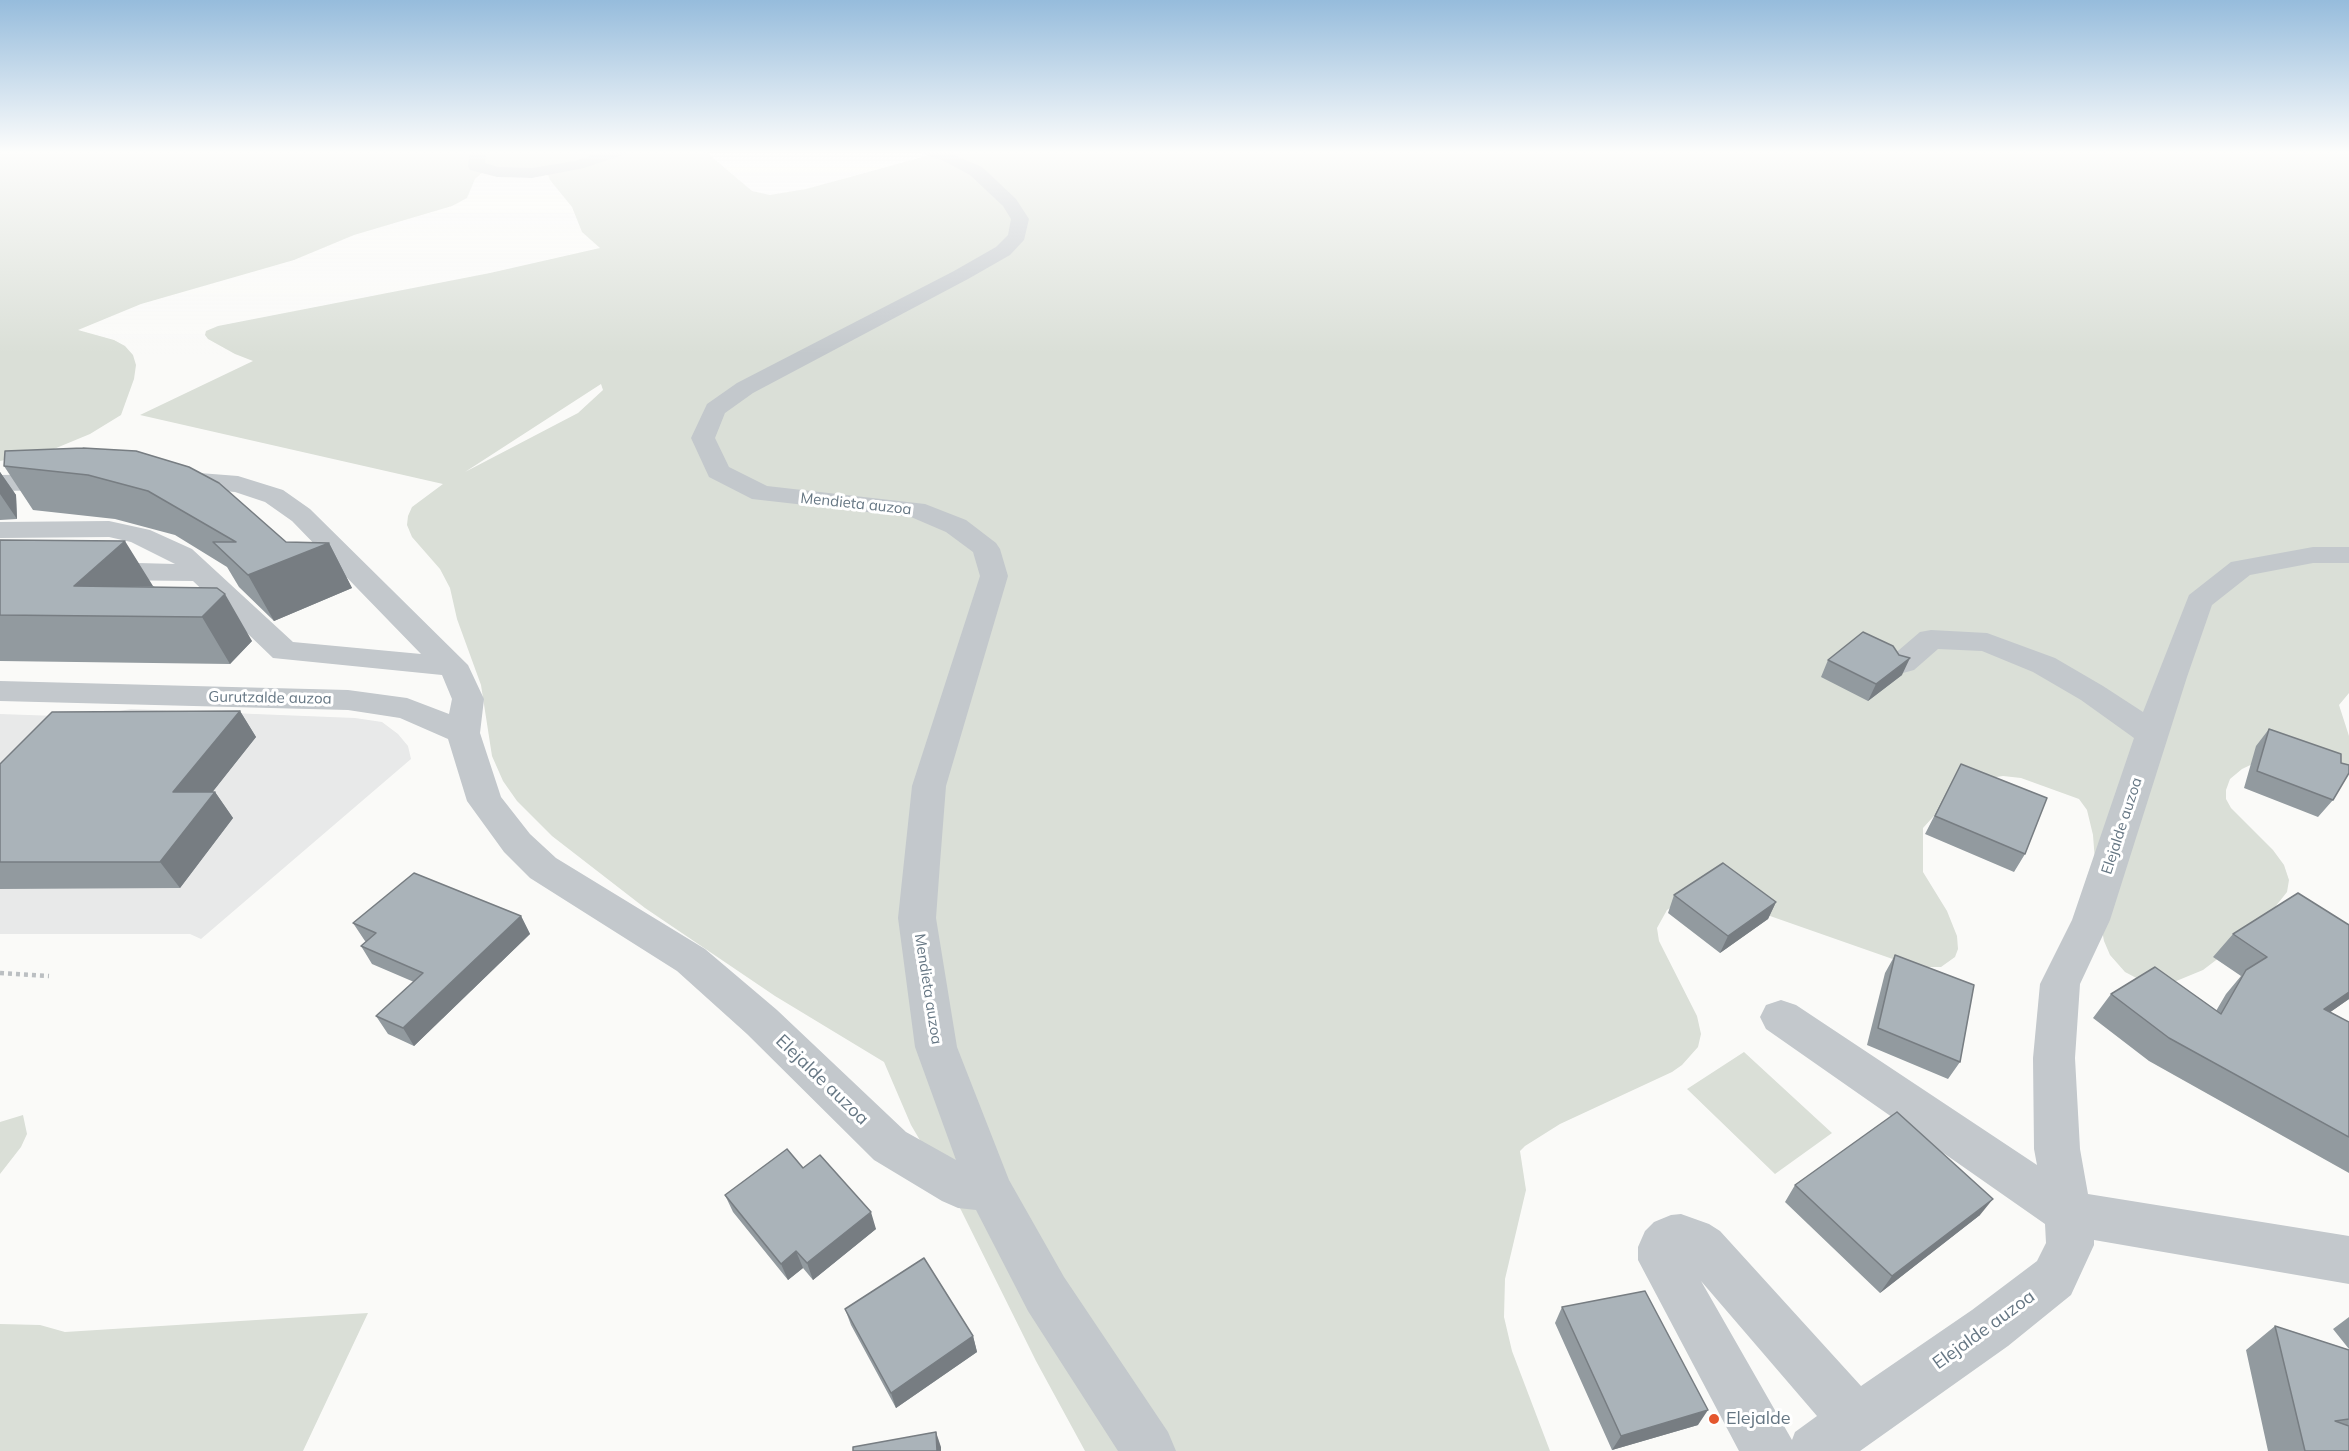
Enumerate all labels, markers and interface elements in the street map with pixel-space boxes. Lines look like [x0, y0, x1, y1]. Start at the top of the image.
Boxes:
street label: Mendieta auzoa [800, 489, 912, 519]
street label: Gurutzalde auzoa [208, 688, 332, 708]
street label: Elejalde auzoa [2098, 775, 2146, 877]
street label: Mendieta auzoa [910, 932, 946, 1046]
street label: Elejalde auzoa [771, 1030, 873, 1130]
street label: Elejalde auzoa [1929, 1286, 2039, 1374]
place label: Elejalde [1726, 1408, 1791, 1430]
marker: Elejalde [1707, 1412, 1721, 1426]

